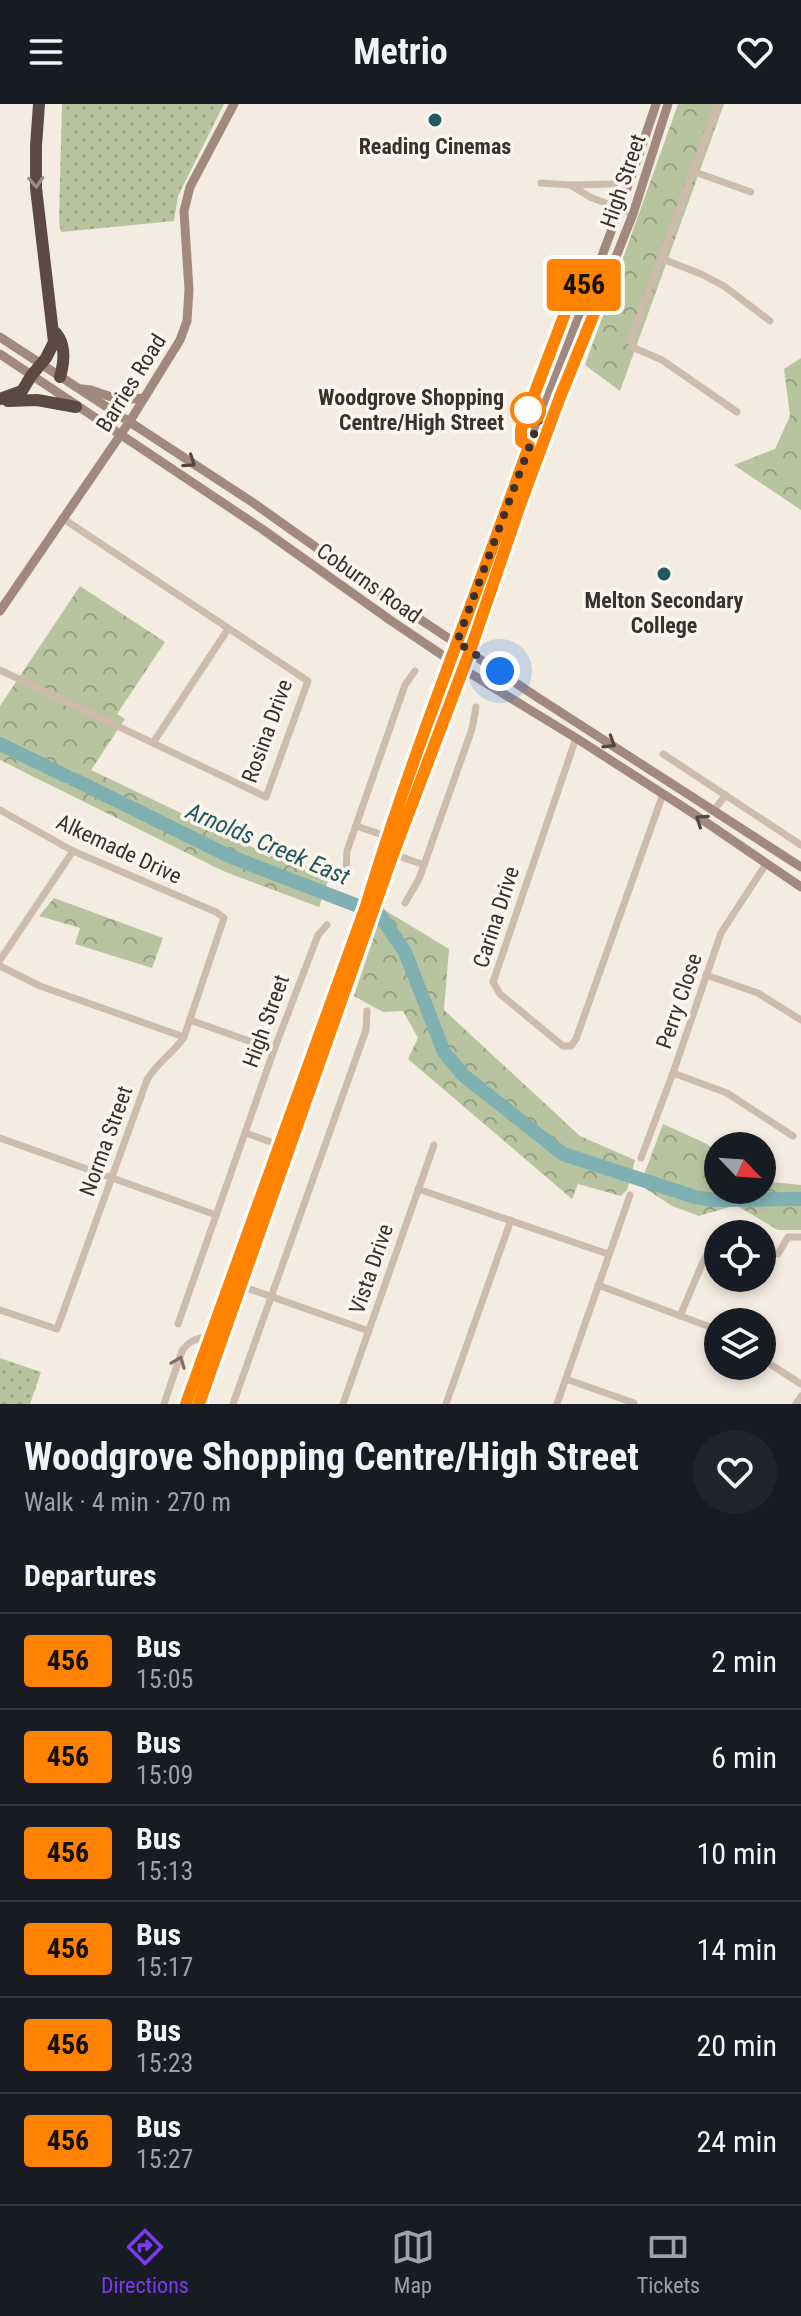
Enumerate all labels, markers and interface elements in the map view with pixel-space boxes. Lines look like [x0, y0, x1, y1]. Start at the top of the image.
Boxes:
icon: menu [24, 30, 68, 74]
icon: heart [733, 30, 777, 74]
text: Metrio [353, 31, 448, 73]
marker: Reading Cinemas [426, 111, 444, 129]
street label: High Street [595, 131, 651, 231]
place label: Reading Cinemas [359, 134, 511, 159]
one-way arrow [28, 176, 45, 189]
line badge: 456 [538, 259, 630, 311]
text: 456 [563, 268, 605, 301]
street label: Barries Road [91, 329, 171, 437]
place label: Woodgrove Shopping Centre/High Street [318, 385, 504, 435]
marker: Woodgrove Shopping Centre/High Street [511, 393, 545, 427]
one-way arrow [182, 452, 196, 467]
street label: Coburns Road [312, 538, 426, 628]
marker: Melton Secondary College [655, 565, 673, 583]
place label: Melton Secondary College [585, 588, 744, 638]
your location [480, 651, 520, 691]
street label: Rosina Drive [237, 676, 297, 786]
one-way arrow [601, 734, 616, 749]
water label: Arnolds Creek East [181, 797, 354, 891]
street label: Alkemade Drive [53, 809, 185, 889]
one-way arrow [696, 814, 710, 829]
street label: Carina Drive [468, 863, 524, 971]
street label: Perry Close [651, 950, 707, 1052]
street label: High Street [238, 971, 294, 1071]
street label: Norma Street [75, 1083, 137, 1199]
north arrow [704, 1132, 776, 1204]
map controls [704, 1132, 776, 1380]
button: locate [704, 1220, 776, 1292]
street label: Vista Drive [344, 1221, 398, 1317]
button: layers [704, 1308, 776, 1380]
one-way arrow [169, 1356, 186, 1370]
button: heart [693, 1430, 777, 1514]
text: Woodgrove Shopping Centre/High Street [24, 1435, 639, 1479]
text: Walk · 4 min · 270 m [24, 1487, 231, 1517]
text: Departures [24, 1558, 157, 1593]
text: Bus [136, 1629, 181, 1664]
text: 456 [47, 1644, 89, 1677]
text: 2 min [711, 1644, 777, 1679]
text: 15:05 [136, 1664, 193, 1694]
text: Bus [136, 1725, 181, 1760]
text: 456 [47, 1740, 89, 1773]
text: 6 min [711, 1740, 777, 1775]
text: 15:09 [136, 1760, 193, 1790]
text: Bus [136, 1821, 181, 1856]
text: 456 [47, 1836, 89, 1869]
text: 10 min [696, 1836, 777, 1871]
text: 15:13 [136, 1856, 193, 1886]
text: Bus [136, 1917, 181, 1952]
text: 456 [47, 1932, 89, 1965]
text: 14 min [696, 1932, 777, 1967]
text: 15:17 [136, 1952, 193, 1982]
text: Bus [136, 2013, 181, 2048]
text: 456 [47, 2028, 89, 2061]
text: 20 min [696, 2028, 777, 2063]
text: 15:23 [136, 2048, 193, 2078]
text: Bus [136, 2109, 181, 2144]
text: 456 [47, 2124, 89, 2157]
text: 24 min [696, 2124, 777, 2159]
text: 15:27 [136, 2144, 193, 2174]
tab: Directions [101, 2225, 189, 2298]
tab: Map [391, 2225, 435, 2298]
tab: Tickets [637, 2225, 700, 2298]

